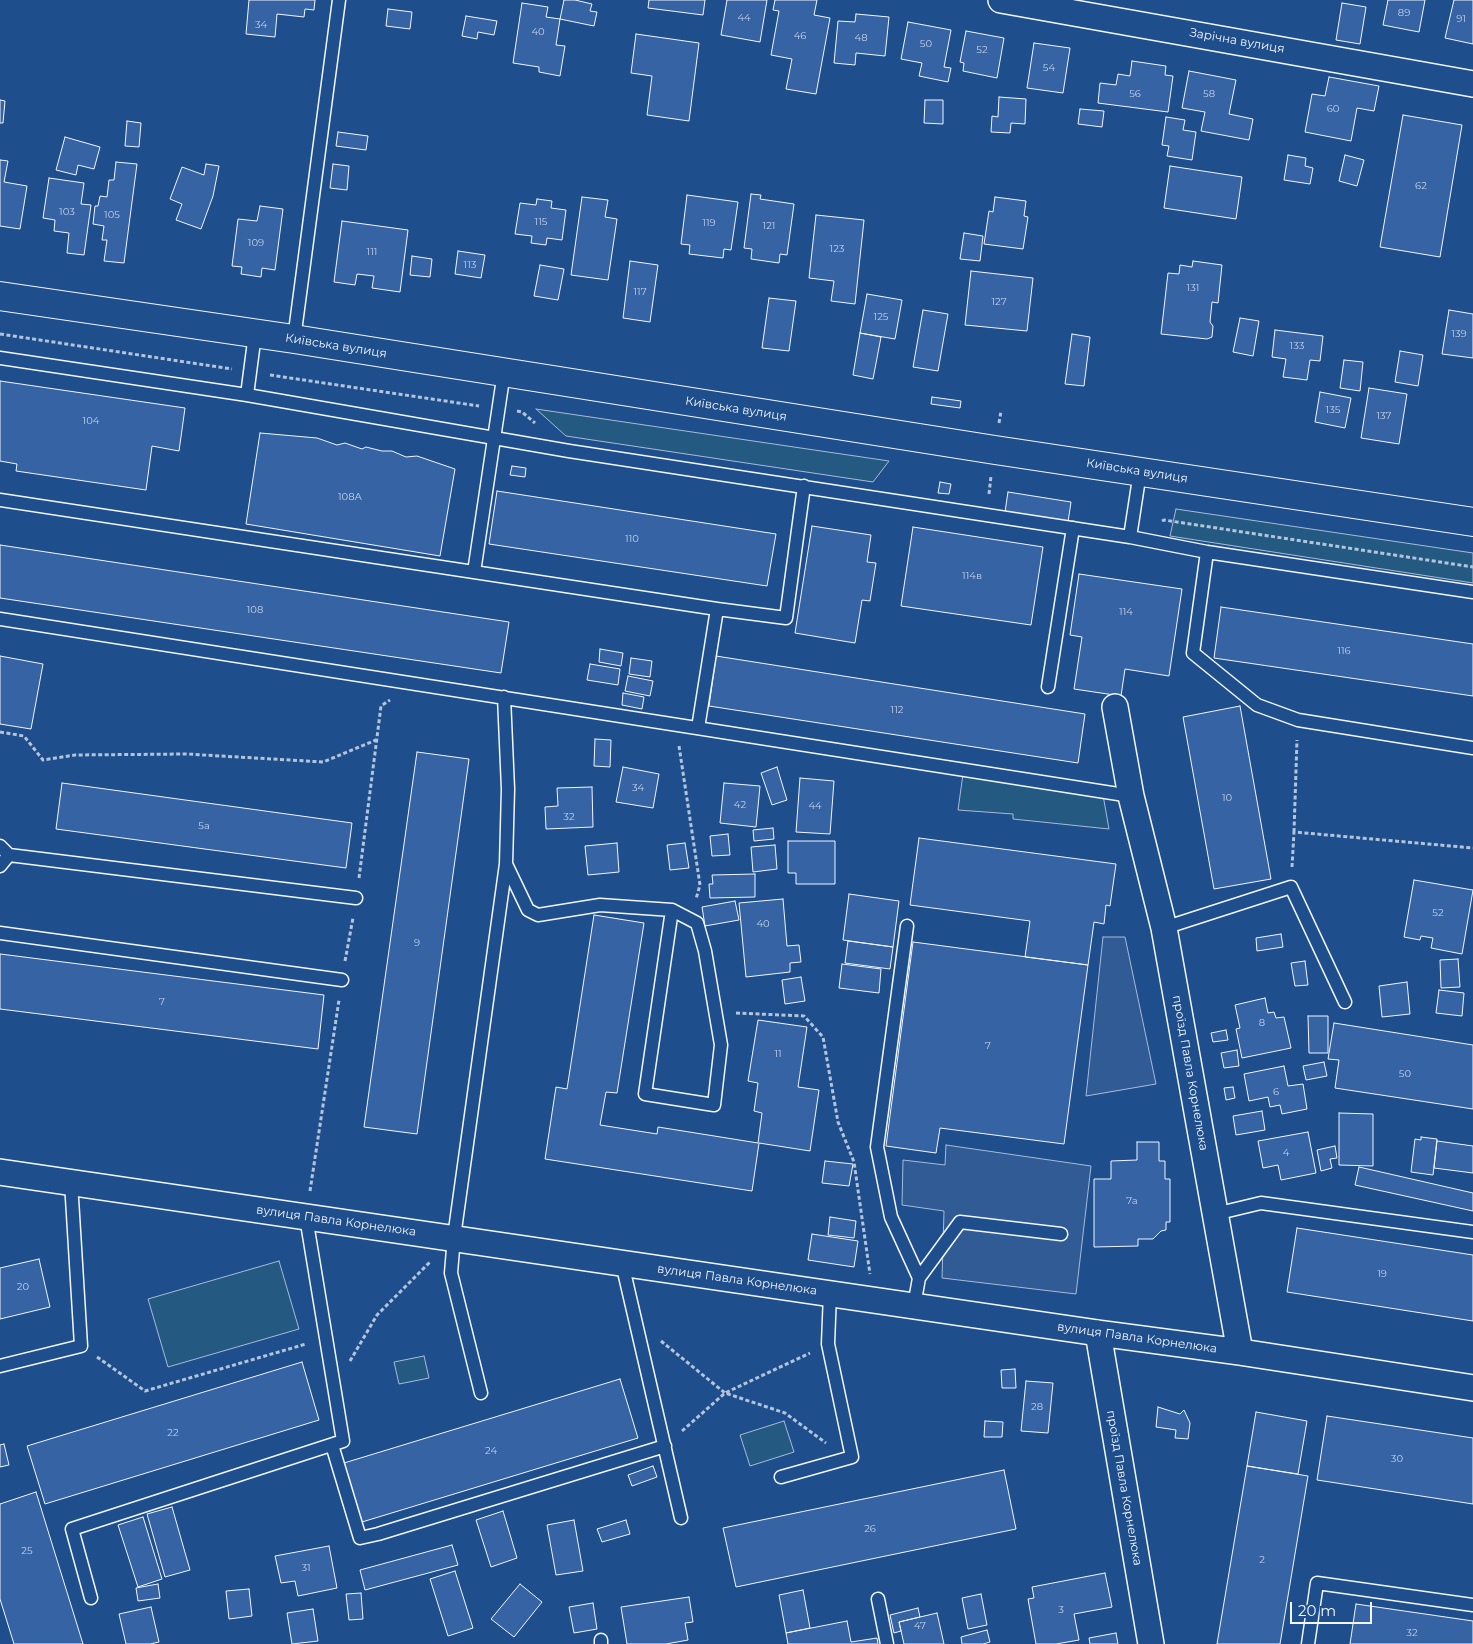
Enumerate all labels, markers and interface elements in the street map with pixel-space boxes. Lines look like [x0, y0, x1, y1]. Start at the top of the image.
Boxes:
house number: 89 [1398, 7, 1410, 19]
house number: 44 [737, 12, 751, 24]
house number: 91 [1456, 13, 1466, 25]
house number: 34 [255, 19, 267, 31]
house number: 40 [531, 26, 545, 38]
street label: Зарічна вулиця [1188, 26, 1286, 56]
house number: 46 [794, 30, 806, 42]
house number: 48 [854, 32, 868, 44]
house number: 50 [920, 38, 932, 50]
house number: 52 [976, 44, 988, 56]
house number: 54 [1043, 62, 1055, 74]
house number: 56 [1129, 88, 1141, 100]
house number: 58 [1203, 88, 1215, 100]
house number: 60 [1327, 103, 1339, 115]
house number: 62 [1415, 180, 1427, 192]
house number: 103 [59, 206, 75, 218]
house number: 105 [104, 209, 120, 221]
house number: 115 [535, 216, 547, 228]
house number: 119 [702, 217, 716, 229]
house number: 121 [763, 220, 775, 232]
house number: 109 [248, 237, 264, 249]
house number: 123 [830, 243, 844, 255]
house number: 111 [367, 246, 377, 258]
house number: 113 [464, 259, 476, 271]
house number: 131 [1187, 282, 1199, 294]
house number: 117 [633, 286, 647, 298]
house number: 127 [991, 296, 1007, 308]
house number: 125 [874, 311, 888, 323]
house number: 139 [1451, 328, 1467, 340]
street label: Київська вулиця [284, 331, 388, 361]
house number: 133 [1290, 340, 1304, 352]
street label: Київська вулиця [684, 394, 788, 424]
house number: 135 [1326, 404, 1340, 416]
house number: 137 [1376, 410, 1392, 422]
house number: 104 [83, 415, 99, 427]
street label: Київська вулиця [1085, 456, 1189, 486]
house number: 108А [338, 491, 362, 503]
house number: 110 [625, 533, 639, 545]
house number: 114в [962, 570, 982, 582]
house number: 108 [247, 604, 263, 616]
house number: 114 [1119, 606, 1133, 618]
house number: 116 [1337, 645, 1351, 657]
house number: 112 [891, 704, 903, 716]
house number: 34 [632, 782, 644, 794]
house number: 10 [1222, 792, 1232, 804]
house number: 42 [734, 799, 746, 811]
house number: 44 [808, 800, 822, 812]
house number: 32 [563, 811, 575, 823]
house number: 5а [198, 820, 210, 832]
house number: 52 [1432, 907, 1444, 919]
house number: 40 [756, 918, 770, 930]
house number: 9 [414, 937, 420, 949]
street label: проїзд Павла Корнелюка [1169, 994, 1211, 1152]
house number: 7 [159, 996, 165, 1008]
house number: 8 [1259, 1017, 1265, 1029]
house number: 7 [985, 1040, 991, 1052]
house number: 11 [774, 1048, 782, 1060]
house number: 50 [1399, 1068, 1411, 1080]
house number: 6 [1273, 1086, 1279, 1098]
house number: 4 [1283, 1147, 1289, 1159]
house number: 7а [1126, 1195, 1138, 1207]
street label: вулиця Павла Корнелюка [255, 1203, 417, 1239]
street label: вулиця Павла Корнелюка [656, 1262, 818, 1298]
house number: 19 [1377, 1268, 1387, 1280]
house number: 20 [17, 1281, 29, 1293]
street label: вулиця Павла Корнелюка [1056, 1320, 1218, 1356]
house number: 28 [1031, 1401, 1043, 1413]
street label: проїзд Павла Корнелюка [1103, 1409, 1145, 1567]
house number: 22 [167, 1427, 179, 1439]
house number: 24 [485, 1445, 497, 1457]
house number: 30 [1391, 1453, 1403, 1465]
house number: 26 [864, 1523, 876, 1535]
house number: 25 [21, 1545, 33, 1557]
house number: 2 [1259, 1554, 1265, 1566]
house number: 31 [301, 1562, 311, 1574]
scale bar [1293, 1592, 1376, 1624]
text: 20 m [1298, 1601, 1336, 1620]
house number: 3 [1058, 1604, 1064, 1616]
house number: 47 [914, 1620, 926, 1632]
house number: 32 [1406, 1627, 1418, 1639]

